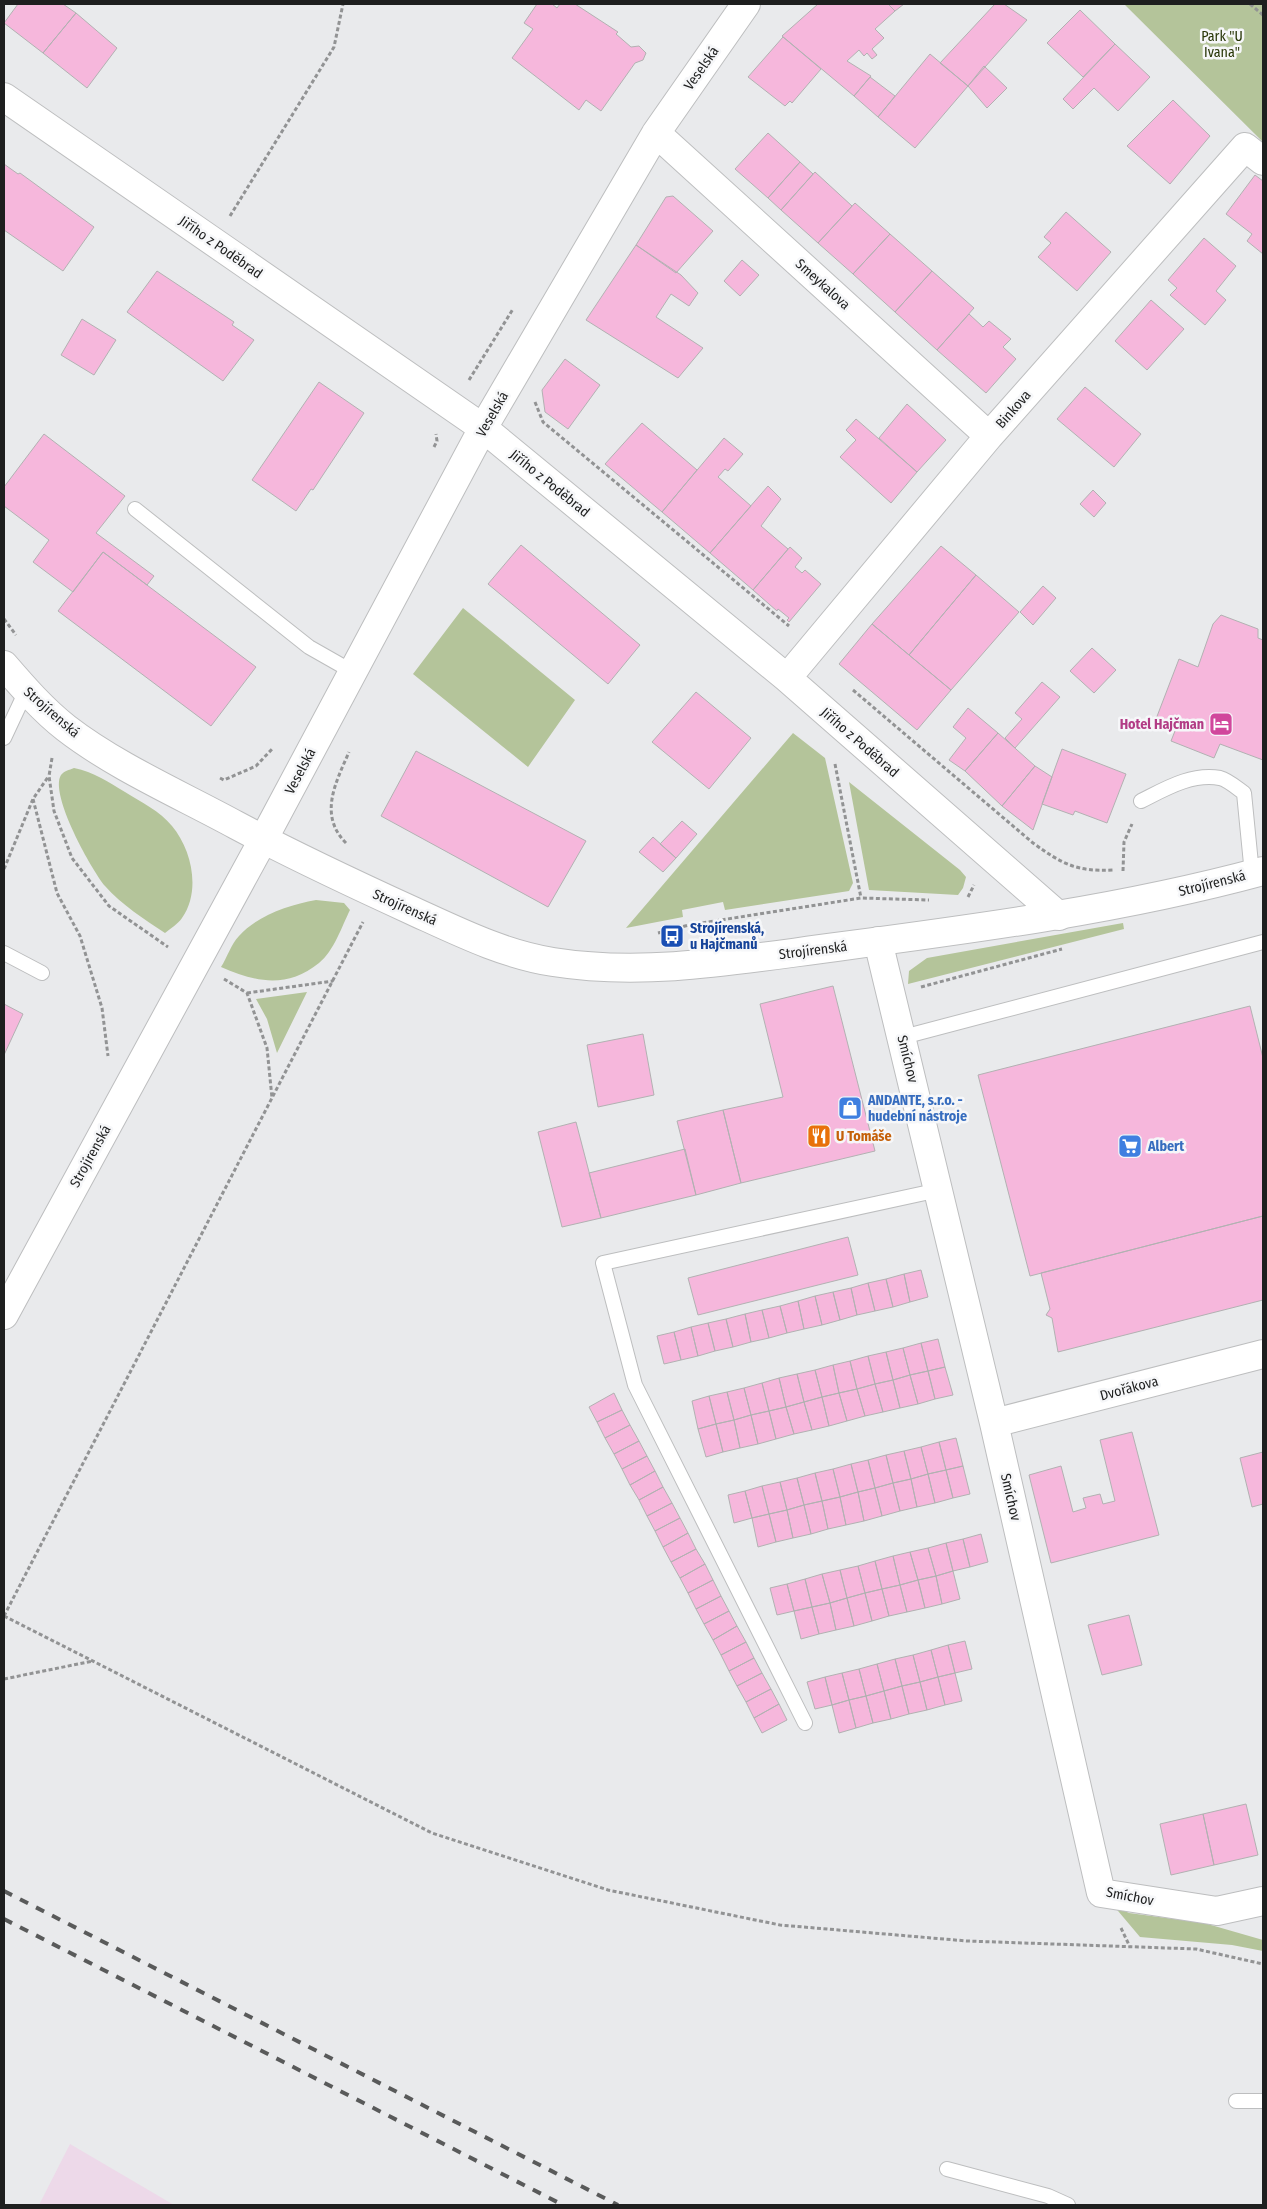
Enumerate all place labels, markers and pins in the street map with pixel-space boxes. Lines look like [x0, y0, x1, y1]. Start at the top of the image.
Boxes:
hotel icon: Hotel Hajčman [1208, 711, 1234, 737]
place label: Hotel Hajčman [1120, 716, 1204, 733]
place label: Strojírenská, u Hajčmanů [690, 920, 764, 953]
bus stop icon: Strojírenská, u Hajčmanů [659, 923, 685, 949]
place label: ANDANTE, s.r.o. - hudební nástroje [867, 1092, 967, 1125]
shop icon: ANDANTE, s.r.o. - hudební nástroje [837, 1095, 863, 1121]
restaurant icon: U Tomáše [806, 1123, 832, 1149]
place label: U Tomáše [836, 1128, 892, 1145]
supermarket icon: Albert [1117, 1133, 1143, 1159]
place label: Albert [1147, 1138, 1185, 1155]

